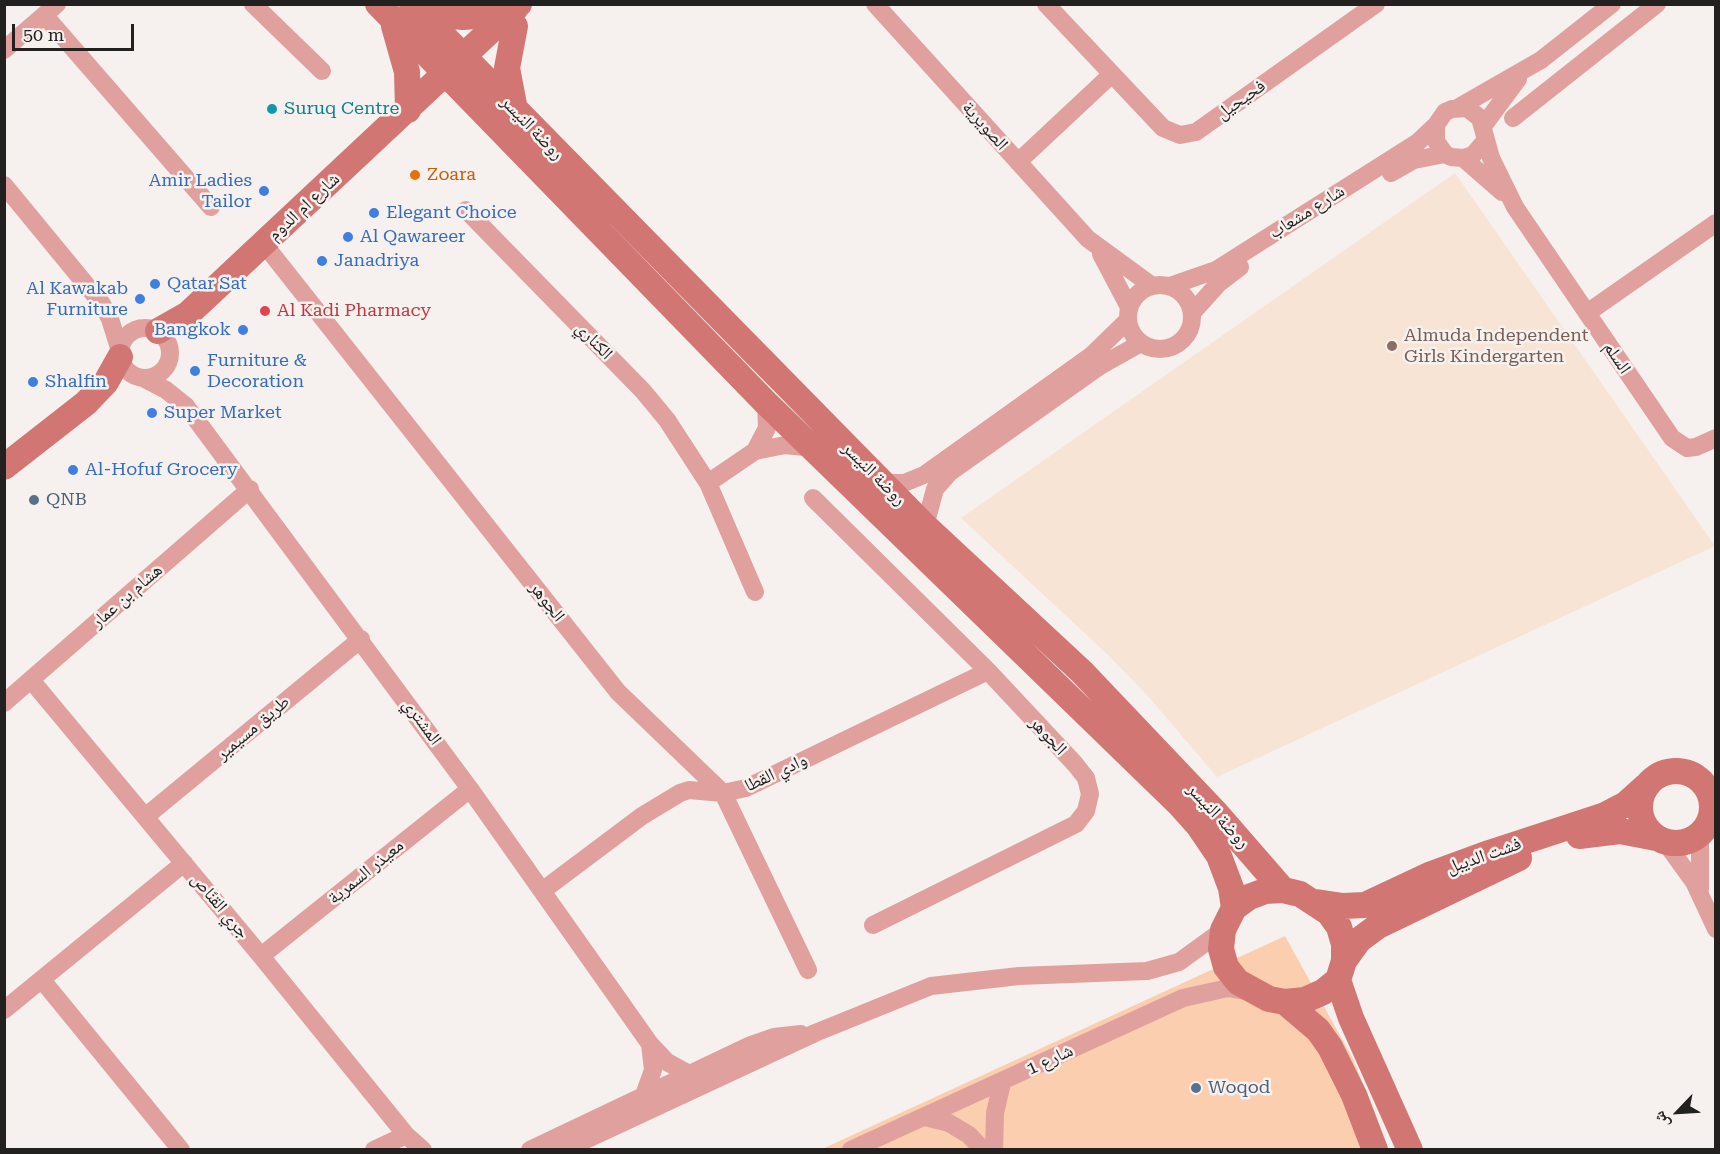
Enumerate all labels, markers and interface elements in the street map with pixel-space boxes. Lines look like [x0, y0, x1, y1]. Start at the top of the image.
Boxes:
scale bar [15, 12, 136, 50]
text: 50 m [23, 24, 64, 45]
street label: فحيحيل [1212, 75, 1270, 125]
street label: روضة النيسر [496, 91, 568, 165]
street label: الصويرية [957, 97, 1013, 155]
place label: Suruq Centre [284, 98, 399, 120]
marker: Suruq Centre [265, 102, 279, 116]
place label: Zoara [427, 164, 476, 186]
street label: شارع ام الدوم [264, 168, 344, 246]
marker: Zoara [408, 168, 422, 182]
place label: Amir Ladies Tailor [149, 170, 252, 213]
street label: شارع مشعاب [1265, 180, 1349, 244]
marker: Amir Ladies Tailor [257, 184, 271, 198]
place label: Elegant Choice [386, 202, 517, 224]
marker: Elegant Choice [367, 206, 381, 220]
place label: Al Qawareer [360, 226, 465, 248]
marker: Al Qawareer [341, 230, 355, 244]
place label: Janadriya [334, 250, 419, 272]
marker: Janadriya [315, 254, 329, 268]
place label: Qatar Sat [167, 273, 247, 295]
marker: Qatar Sat [148, 277, 162, 291]
place label: Al Kawakab Furniture [26, 278, 128, 320]
marker: Al Kawakab Furniture [133, 292, 147, 306]
place label: Al Kadi Pharmacy [277, 300, 431, 322]
marker: Al Kadi Pharmacy [258, 304, 272, 318]
street label: الكناري [571, 318, 617, 364]
place label: Bangkok [154, 319, 231, 341]
marker: Bangkok [236, 323, 250, 337]
place label: Almuda Independent Girls Kindergarten [1404, 325, 1589, 368]
street label: السلم [1599, 338, 1635, 378]
marker: Almuda Independent Girls Kindergarten [1385, 339, 1399, 353]
place label: Furniture & Decoration [207, 350, 307, 392]
marker: Furniture & Decoration [188, 364, 202, 378]
place label: Shalfin [45, 371, 107, 393]
marker: Shalfin [26, 375, 40, 389]
place label: Super Market [164, 402, 282, 424]
marker: Super Market [145, 406, 159, 420]
street label: روضة النيسر [838, 438, 910, 510]
place label: Al-Hofuf Grocery [85, 459, 238, 481]
marker: Al-Hofuf Grocery [66, 463, 80, 477]
place label: QNB [46, 489, 87, 511]
marker: QNB [27, 493, 41, 507]
street label: هشام بن عمار [87, 559, 167, 633]
street label: الجوهر [525, 578, 569, 626]
street label: طريق مسيمير [212, 691, 294, 765]
street label: المشتري [398, 694, 446, 750]
street label: الجوهر [1025, 712, 1071, 760]
street label: وادي القطا [741, 749, 811, 797]
street label: روضة النيسر [1182, 779, 1254, 853]
street label: فشت الديبل [1444, 833, 1524, 879]
street label: معيذر السمرية [324, 835, 408, 909]
street label: جري القنّاص [186, 869, 254, 943]
street label: شارع 1 [1023, 1040, 1077, 1080]
place label: Woqod [1208, 1077, 1270, 1099]
marker: Woqod [1189, 1081, 1203, 1095]
north arrow [1648, 1082, 1708, 1142]
text: ش [1649, 1108, 1673, 1132]

